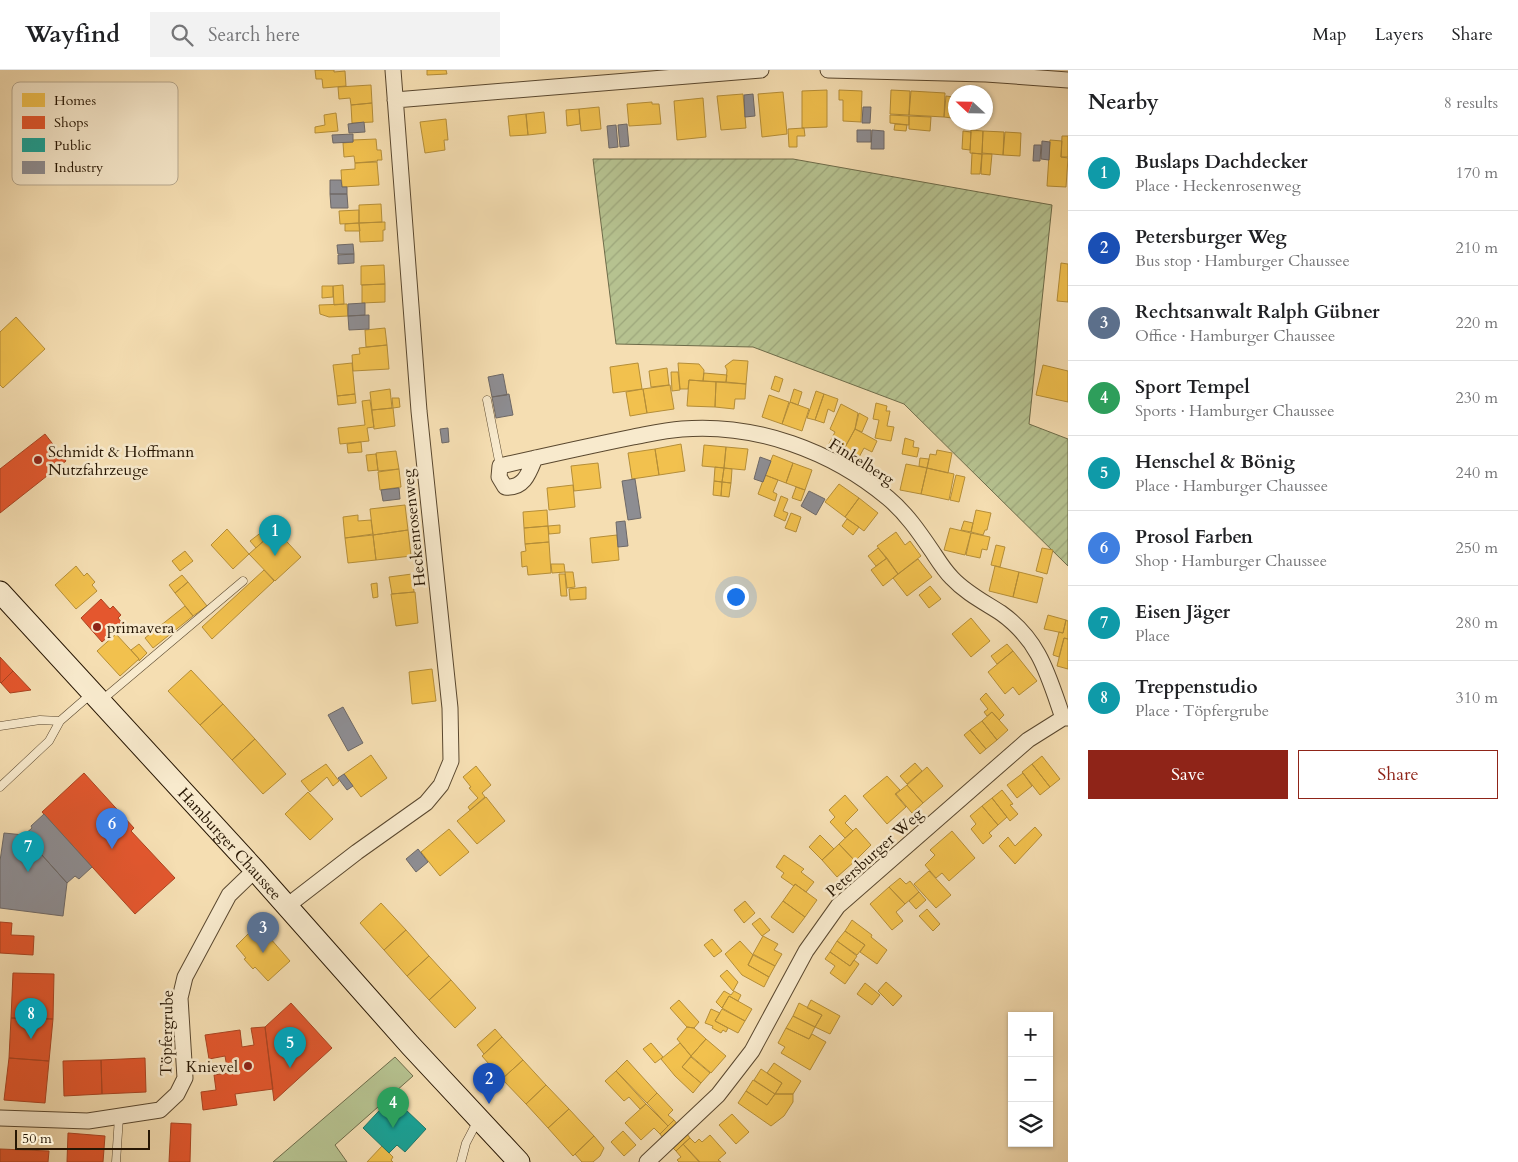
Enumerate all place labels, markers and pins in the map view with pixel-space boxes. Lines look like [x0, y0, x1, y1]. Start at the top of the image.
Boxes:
place label: Schmidt & Hoffmann Nutzfahrzeuge [48, 441, 194, 481]
marker: Schmidt & Hoffmann Nutzfahrzeuge [32, 454, 44, 466]
pin: 1 [259, 515, 291, 556]
place label: primavera [107, 617, 174, 639]
marker: primavera [91, 621, 103, 633]
pin: 6 [96, 808, 128, 849]
pin: 7 [12, 831, 44, 872]
pin: 3 [247, 912, 279, 953]
pin: 8 [15, 998, 47, 1039]
pin: 5 [274, 1027, 306, 1068]
place label: Knievel [186, 1056, 238, 1078]
marker: Knievel [242, 1060, 254, 1072]
pin: 2 [473, 1063, 505, 1104]
pin: 4 [377, 1087, 409, 1128]

